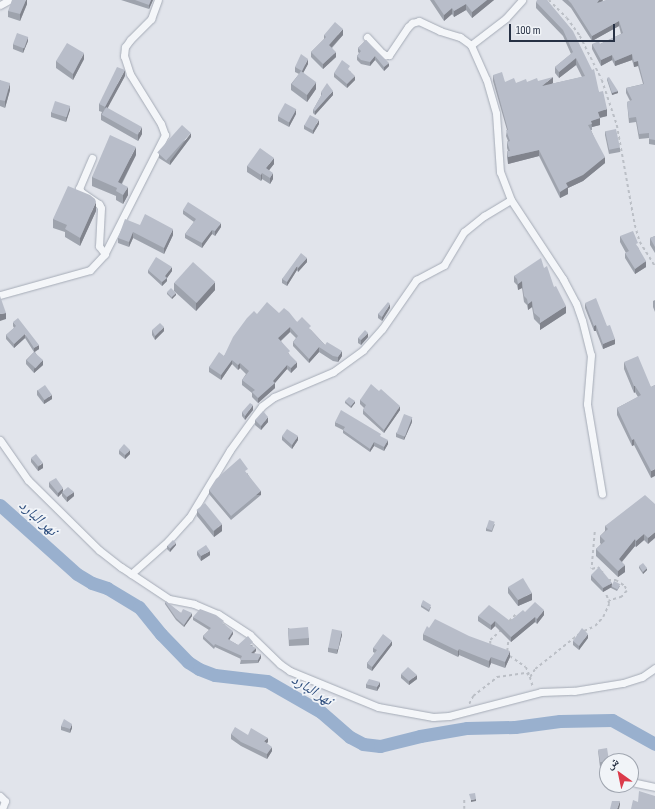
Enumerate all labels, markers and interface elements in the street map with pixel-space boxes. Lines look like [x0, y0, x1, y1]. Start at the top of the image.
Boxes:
scale bar [511, 16, 617, 42]
text: 100 m [516, 23, 541, 38]
water label: نهر البارد [15, 496, 61, 540]
water label: نهر البارد [288, 670, 336, 710]
north arrow [599, 753, 639, 793]
text: ش [604, 755, 621, 772]

